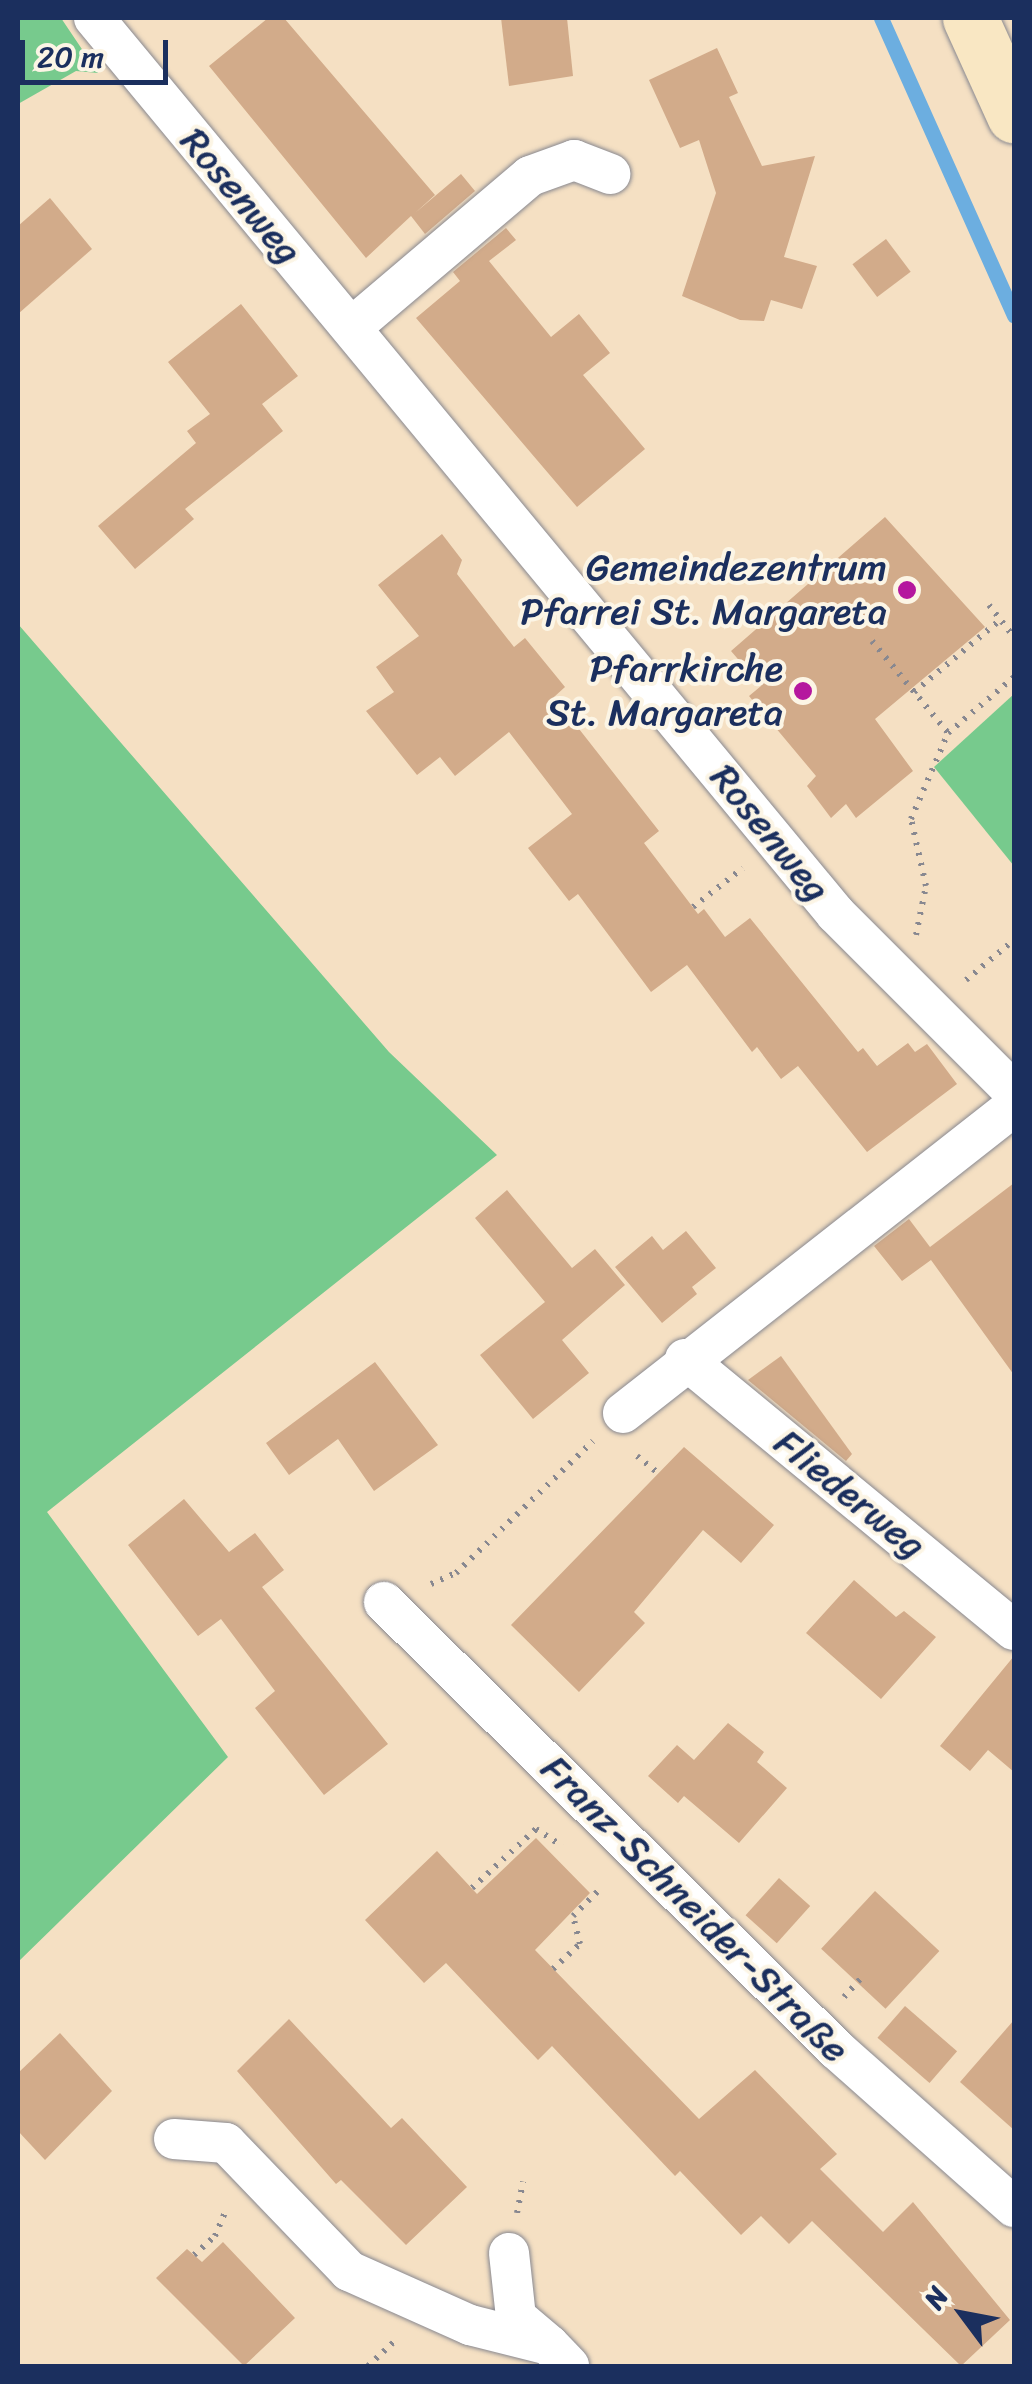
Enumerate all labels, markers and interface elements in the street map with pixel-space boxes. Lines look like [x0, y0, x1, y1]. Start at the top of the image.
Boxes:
scale bar [25, 20, 172, 82]
text: 20 m [37, 30, 104, 84]
street label: Rosenweg [171, 119, 311, 273]
place label: Gemeindezentrum Pfarrei St. Margareta [522, 545, 887, 634]
marker: Gemeindezentrum Pfarrei St. Margareta [896, 579, 918, 601]
place label: Pfarrkirche St. Margareta [548, 646, 783, 736]
marker: Pfarrkirche St. Margareta [792, 680, 814, 702]
street label: Rosenweg [701, 755, 839, 911]
street label: Fliederweg [766, 1419, 934, 1569]
street label: Franz-Schneider-Straße [532, 1746, 858, 2072]
north arrow [912, 2264, 1012, 2364]
text: N [910, 2277, 962, 2319]

